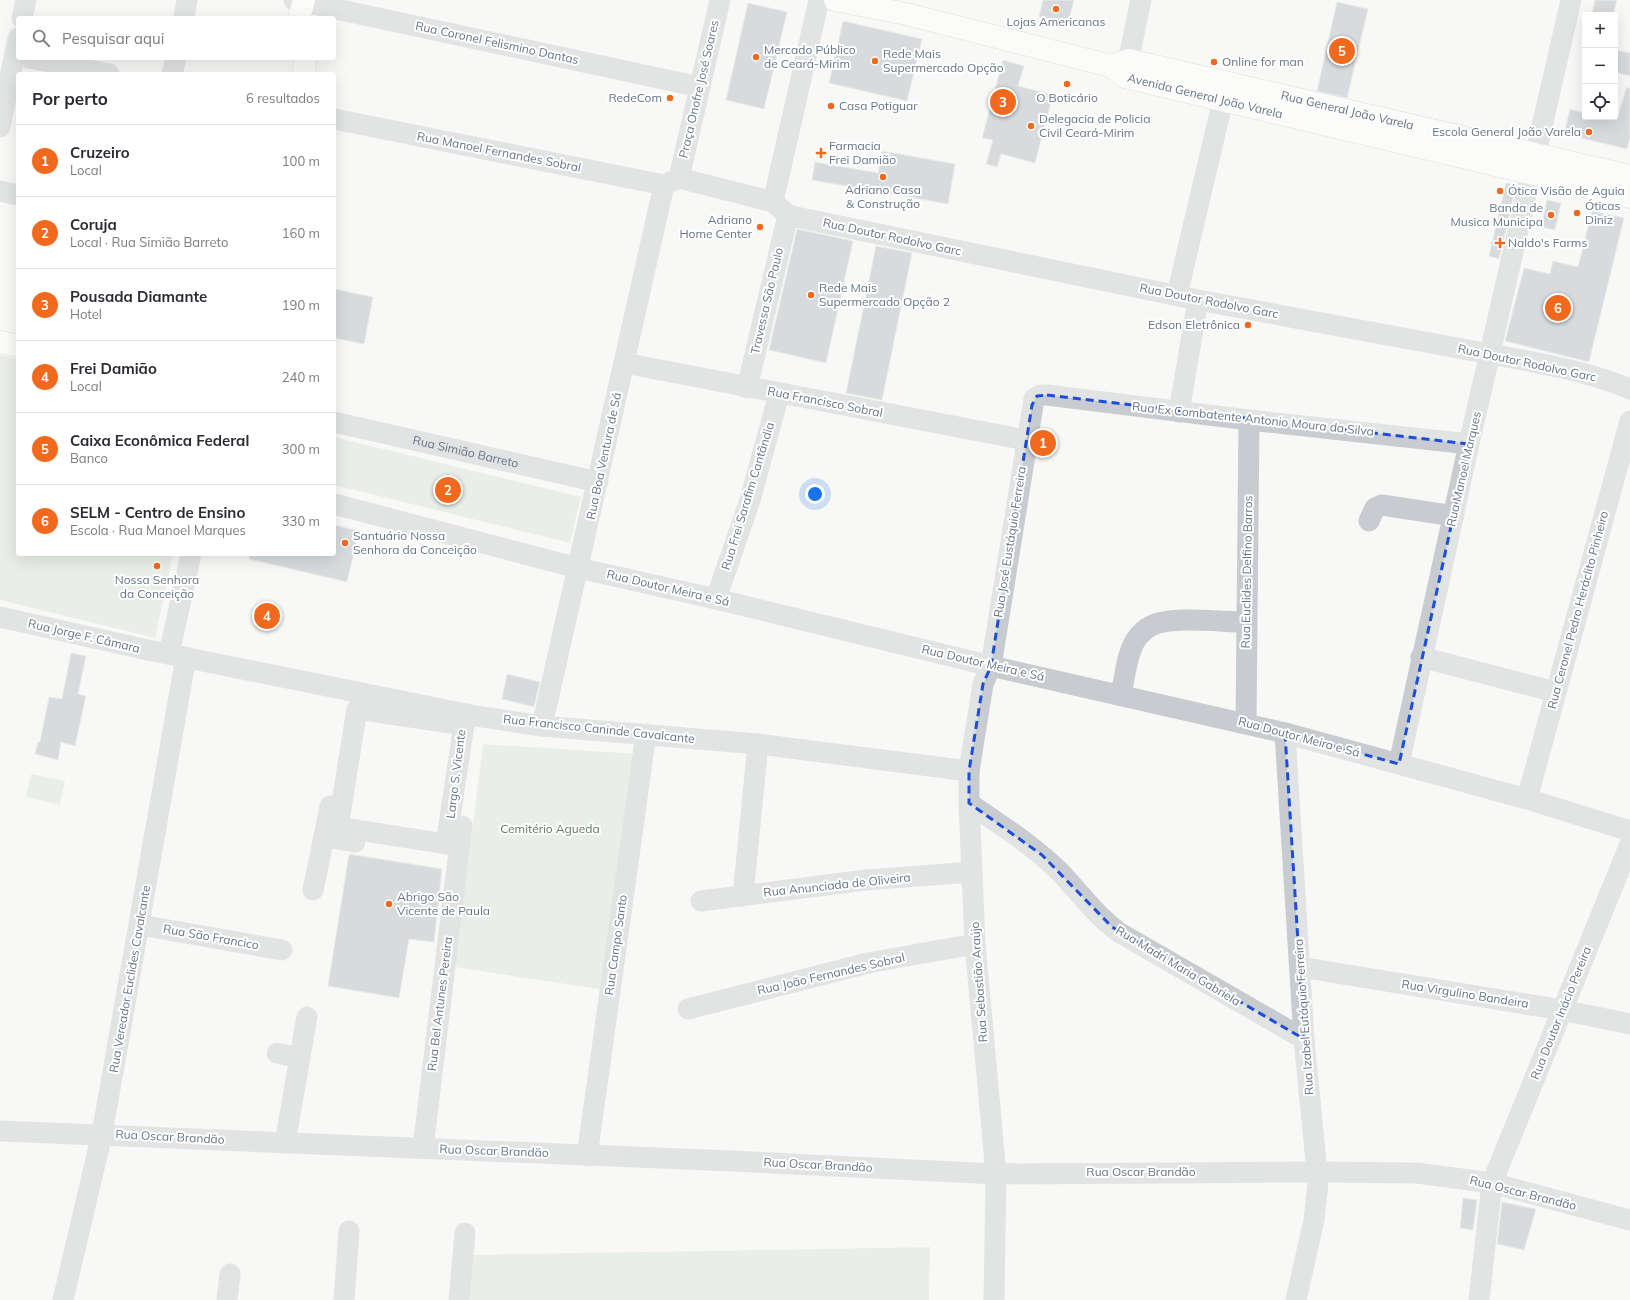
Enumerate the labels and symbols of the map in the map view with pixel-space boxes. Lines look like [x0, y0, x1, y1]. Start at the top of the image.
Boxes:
marker: Lojas Americanas [1051, 4, 1061, 14]
place label: Lojas Americanas [1007, 14, 1105, 29]
street label: Rua Coronel Felismino Dantas [414, 18, 580, 67]
street label: Praça Onofre José Soares [675, 18, 722, 159]
pin: 5 [1329, 36, 1355, 66]
place label: Mercado Público de Ceará-Mirim [764, 42, 856, 71]
place label: Rede Mais Supermercado Opção [883, 46, 1004, 75]
marker: Mercado Público de Ceará-Mirim [751, 52, 761, 62]
place label: Online for man [1222, 54, 1304, 69]
marker: Rede Mais Supermercado Opção [870, 56, 880, 66]
marker: Online for man [1209, 57, 1219, 67]
street label: Avenida General João Varela [1126, 70, 1284, 121]
marker: O Boticário [1062, 79, 1072, 89]
pin: 3 [990, 87, 1016, 117]
street label: Rua General João Varela [1280, 87, 1415, 133]
place label: RedeCom [608, 90, 662, 105]
place label: O Boticário [1036, 90, 1098, 105]
marker: RedeCom [665, 93, 675, 103]
place label: Casa Potiguar [839, 98, 918, 113]
marker: Casa Potiguar [826, 101, 836, 111]
place label: Delegacia de Policia Civil Ceará-Mirim [1039, 111, 1150, 140]
marker: Delegacia de Policia Civil Ceará-Mirim [1026, 121, 1036, 131]
place label: Escola General João Varela [1432, 124, 1581, 139]
marker: Escola General João Varela [1584, 127, 1594, 137]
street label: Rua Manoel Fernandes Sobral [416, 128, 582, 175]
place label: Farmacia Frei Damião [829, 138, 896, 167]
marker: Farmacia Frei Damião [816, 148, 826, 158]
marker: Adriano Casa & Construção [878, 172, 888, 182]
place label: Adriano Casa & Construção [845, 182, 921, 211]
place label: Ótica Visão de Aguia [1508, 183, 1625, 198]
marker: Ótica Visão de Aguia [1495, 186, 1505, 196]
place label: Óticas Diniz [1585, 198, 1620, 227]
place label: Banda de Musica Municipa [1450, 200, 1543, 229]
marker: Óticas Diniz [1572, 208, 1582, 218]
marker: Banda de Musica Municipa [1546, 210, 1556, 220]
place label: Adriano Home Center [679, 212, 753, 241]
street label: Rua Doutor Rodolvo Garc [822, 214, 963, 259]
marker: Adriano Home Center [755, 222, 765, 232]
place label: Naldo's Farms [1508, 235, 1587, 250]
marker: Naldo's Farms [1495, 238, 1505, 248]
street label: Travessa São Paulo [747, 246, 786, 356]
place label: Rede Mais Supermercado Opção 2 [819, 280, 950, 309]
street label: Rua Doutor Rodolvo Garc [1138, 280, 1280, 321]
marker: Rede Mais Supermercado Opção 2 [806, 290, 816, 300]
pin: 6 [1545, 293, 1571, 323]
place label: Edson Eletrônica [1148, 317, 1240, 332]
marker: Edson Eletrônica [1243, 320, 1253, 330]
street label: Rua Doutor Rodolvo Garc [1457, 340, 1598, 385]
street label: Rua Francisco Sobral [766, 383, 884, 420]
street label: Rua Boa Ventura de Sá [583, 391, 624, 521]
street label: Rua Ex Combatente Antonio Moura da Silva [1132, 398, 1375, 439]
street label: Rua Manoel Marques [1443, 410, 1484, 528]
street label: Rua Frei Sarafim Cantãndia [718, 420, 777, 572]
pin: 1 [1030, 428, 1056, 458]
street label: Rua Simião Barreto [411, 432, 520, 471]
street label: Rua José Eustáquio Ferreira [990, 465, 1029, 619]
pin: 2 [435, 475, 461, 505]
your location [805, 484, 825, 504]
street label: Rua Euclides Delfino Barros [1238, 495, 1255, 649]
street label: Rua Ceronel Pedro Heráclito Pinheiro [1544, 509, 1611, 711]
place label: Santuário Nossa Senhora da Conceição [353, 528, 477, 557]
marker: Santuário Nossa Senhora da Conceição [340, 538, 350, 548]
marker: Nossa Senhora da Conceição [152, 561, 162, 571]
street label: Rua Doutor Meira e Sá [605, 566, 731, 609]
place label: Nossa Senhora da Conceição [115, 572, 199, 601]
pin: 4 [254, 601, 280, 631]
street label: Rua Jorge F. Câmara [27, 615, 142, 656]
street label: Rua Doutor Meira e Sá [920, 641, 1046, 684]
street label: Rua Francisco Caninde Cavalcante [503, 711, 696, 746]
street label: Rua Doutor Meira e Sá [1237, 713, 1362, 760]
street label: Largo S. Vicente [443, 728, 468, 819]
park label: Cemitério Agueda [500, 821, 600, 836]
street label: Rua Anunciada de Oliveira [763, 869, 911, 900]
street label: Rua Vereador Euclides Cavalcante [106, 884, 153, 1074]
place label: Abrigo São Vicente de Paula [397, 889, 490, 918]
street label: Rua Campo Santo [601, 894, 630, 996]
marker: Abrigo São Vicente de Paula [384, 899, 394, 909]
street label: Rua São Francico [162, 921, 260, 952]
street label: Rua Sebastião Araújo [967, 921, 990, 1043]
street label: Rua Madri Maria Gabriela [1113, 922, 1243, 1009]
street label: Rua Bel Antunes Pereira [424, 936, 455, 1072]
street label: Rua Izabel Eutáquio Ferreira [1291, 938, 1316, 1096]
street label: Rua Doutor Inácio Pereira [1527, 944, 1594, 1082]
street label: Rua João Fernandes Sobral [756, 949, 906, 998]
street label: Rua Virgulino Bandeira [1400, 976, 1530, 1011]
street label: Rua Oscar Brandão [115, 1126, 225, 1147]
street label: Rua Oscar Brandão [439, 1141, 549, 1160]
street label: Rua Oscar Brandão [763, 1154, 873, 1175]
street label: Rua Oscar Brandão [1086, 1164, 1196, 1179]
street label: Rua Oscar Brandão [1468, 1172, 1578, 1213]

